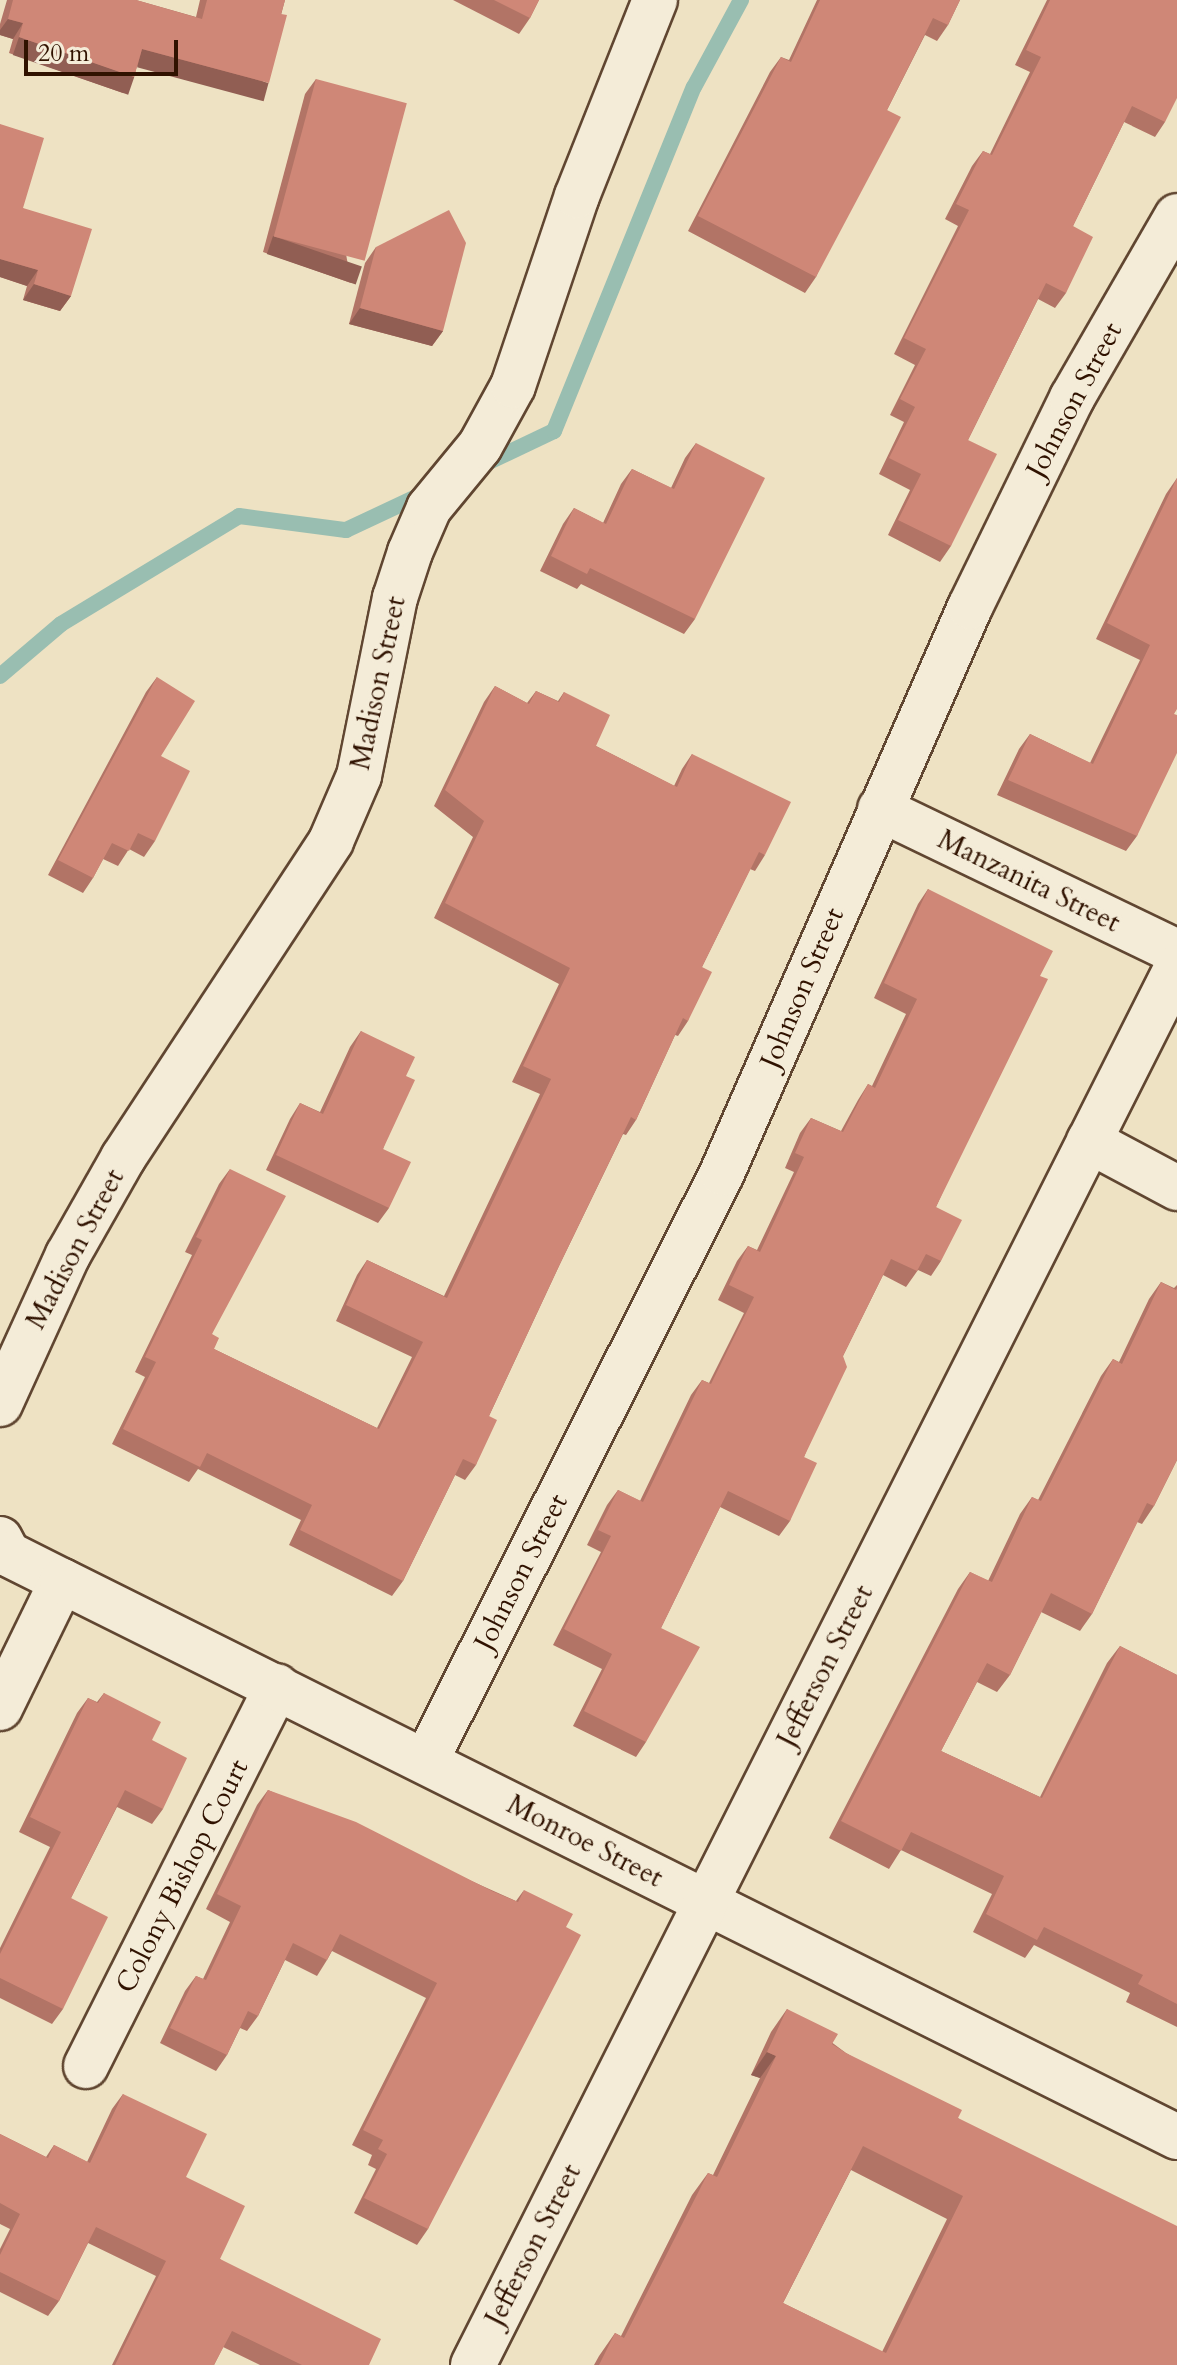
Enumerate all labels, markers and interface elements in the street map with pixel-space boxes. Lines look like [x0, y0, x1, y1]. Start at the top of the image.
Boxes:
scale bar [28, 24, 182, 74]
text: 20 m [38, 37, 89, 70]
street label: Johnson Street [1019, 317, 1129, 483]
street label: Madison Street [343, 593, 413, 773]
street label: Manzanita Street [932, 822, 1126, 940]
street label: Johnson Street [753, 903, 851, 1073]
street label: Madison Street [19, 1163, 131, 1335]
street label: Johnson Street [467, 1488, 575, 1656]
street label: Jefferson Street [770, 1579, 880, 1753]
street label: Colony Bishop Court [109, 1754, 255, 1998]
street label: Monroe Street [501, 1787, 669, 1895]
street label: Jefferson Street [478, 2158, 588, 2332]

